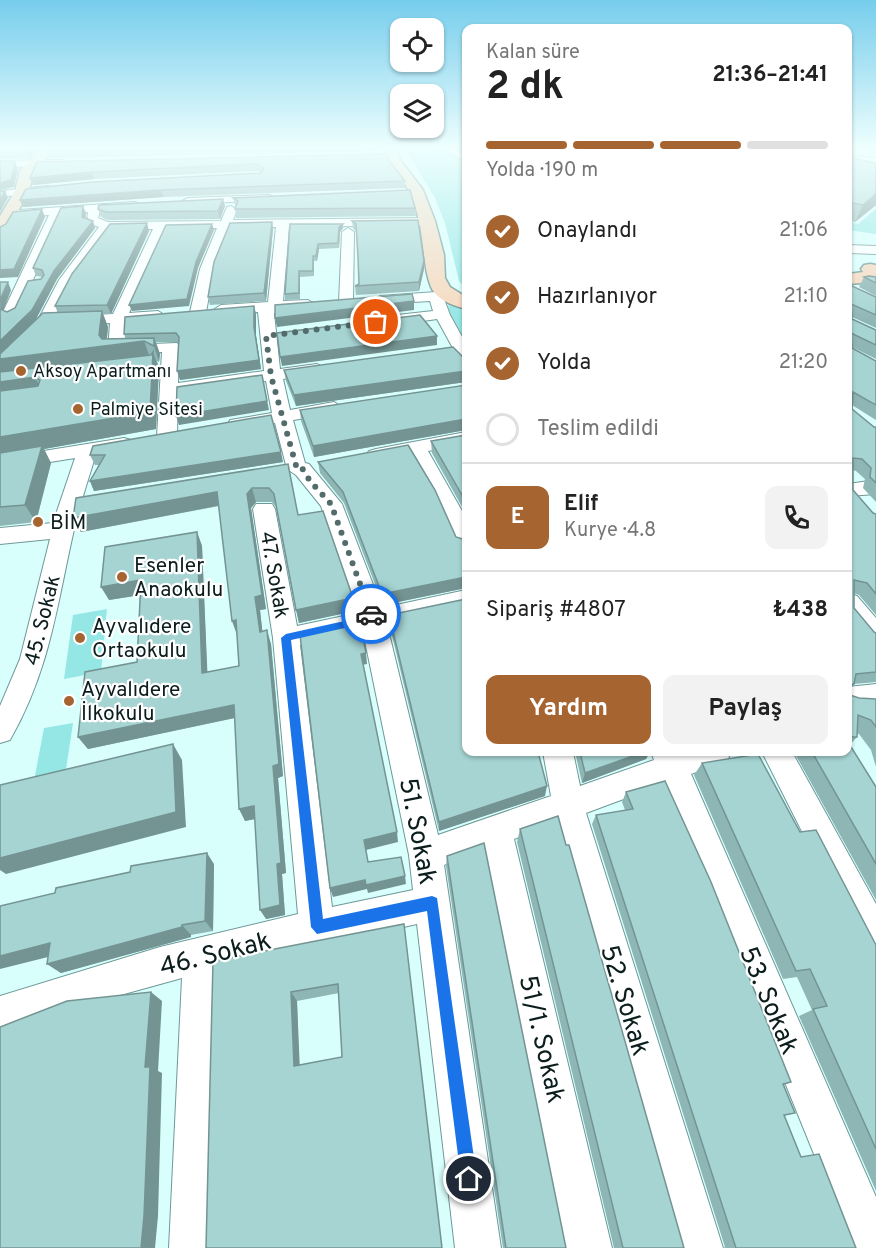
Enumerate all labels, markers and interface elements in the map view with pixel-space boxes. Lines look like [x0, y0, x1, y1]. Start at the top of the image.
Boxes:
map controls [390, 18, 444, 138]
button: locate [390, 18, 444, 72]
text: Kalan süre [486, 40, 580, 66]
text: 21:36–21:41 [712, 62, 828, 89]
text: 2 dk [486, 64, 564, 113]
button: layers [390, 84, 444, 138]
text: Yolda · 190 m [486, 158, 598, 184]
icon: check [486, 215, 519, 248]
text: Onaylandı [537, 218, 637, 245]
text: 21:06 [779, 218, 828, 244]
icon: check [486, 281, 519, 314]
text: Hazırlanıyor [537, 284, 657, 311]
text: 21:10 [784, 284, 828, 310]
pin [350, 296, 401, 347]
icon: bag [359, 305, 392, 338]
icon: check [486, 347, 519, 380]
text: Yolda [537, 350, 591, 377]
text: 21:20 [779, 350, 828, 376]
place label: Aksoy Apartmanı [33, 361, 171, 384]
marker: Aksoy Apartmanı [14, 364, 28, 378]
place label: Palmiye Sitesi [90, 399, 203, 422]
marker: Palmiye Sitesi [71, 402, 85, 416]
text: Teslim edildi [537, 416, 659, 443]
button: phone [765, 486, 828, 549]
text: Elif [564, 491, 598, 518]
text: E [511, 504, 524, 531]
place label: BİM [50, 510, 86, 537]
marker: BİM [31, 515, 45, 529]
text: Kurye · 4.8 [564, 518, 656, 544]
street label: 47. Sokak [253, 530, 294, 621]
place label: Esenler Anaokulu [134, 553, 223, 604]
marker: Esenler Anaokulu [115, 570, 129, 584]
street label: 45. Sokak [19, 572, 68, 668]
courier [341, 584, 401, 644]
text: Sipariş #4807 [486, 597, 626, 624]
text: ₺438 [772, 597, 828, 624]
icon: car [355, 598, 388, 631]
place label: Ayvalıdere Ortaokulu [92, 614, 191, 665]
marker: Ayvalıdere Ortaokulu [73, 631, 87, 645]
button: Yardım [486, 675, 651, 744]
button: Paylaş [663, 675, 828, 744]
place label: Ayvalıdere İlkokulu [81, 677, 180, 728]
marker: Ayvalıdere İlkokulu [62, 694, 76, 708]
street label: 51. Sokak [390, 775, 443, 888]
street label: 46. Sokak [156, 926, 275, 985]
street label: 52. Sokak [591, 941, 656, 1060]
street label: 53. Sokak [730, 942, 805, 1060]
street label: 51/1. Sokak [510, 972, 571, 1107]
pin [443, 1153, 494, 1204]
icon: home [452, 1162, 485, 1195]

